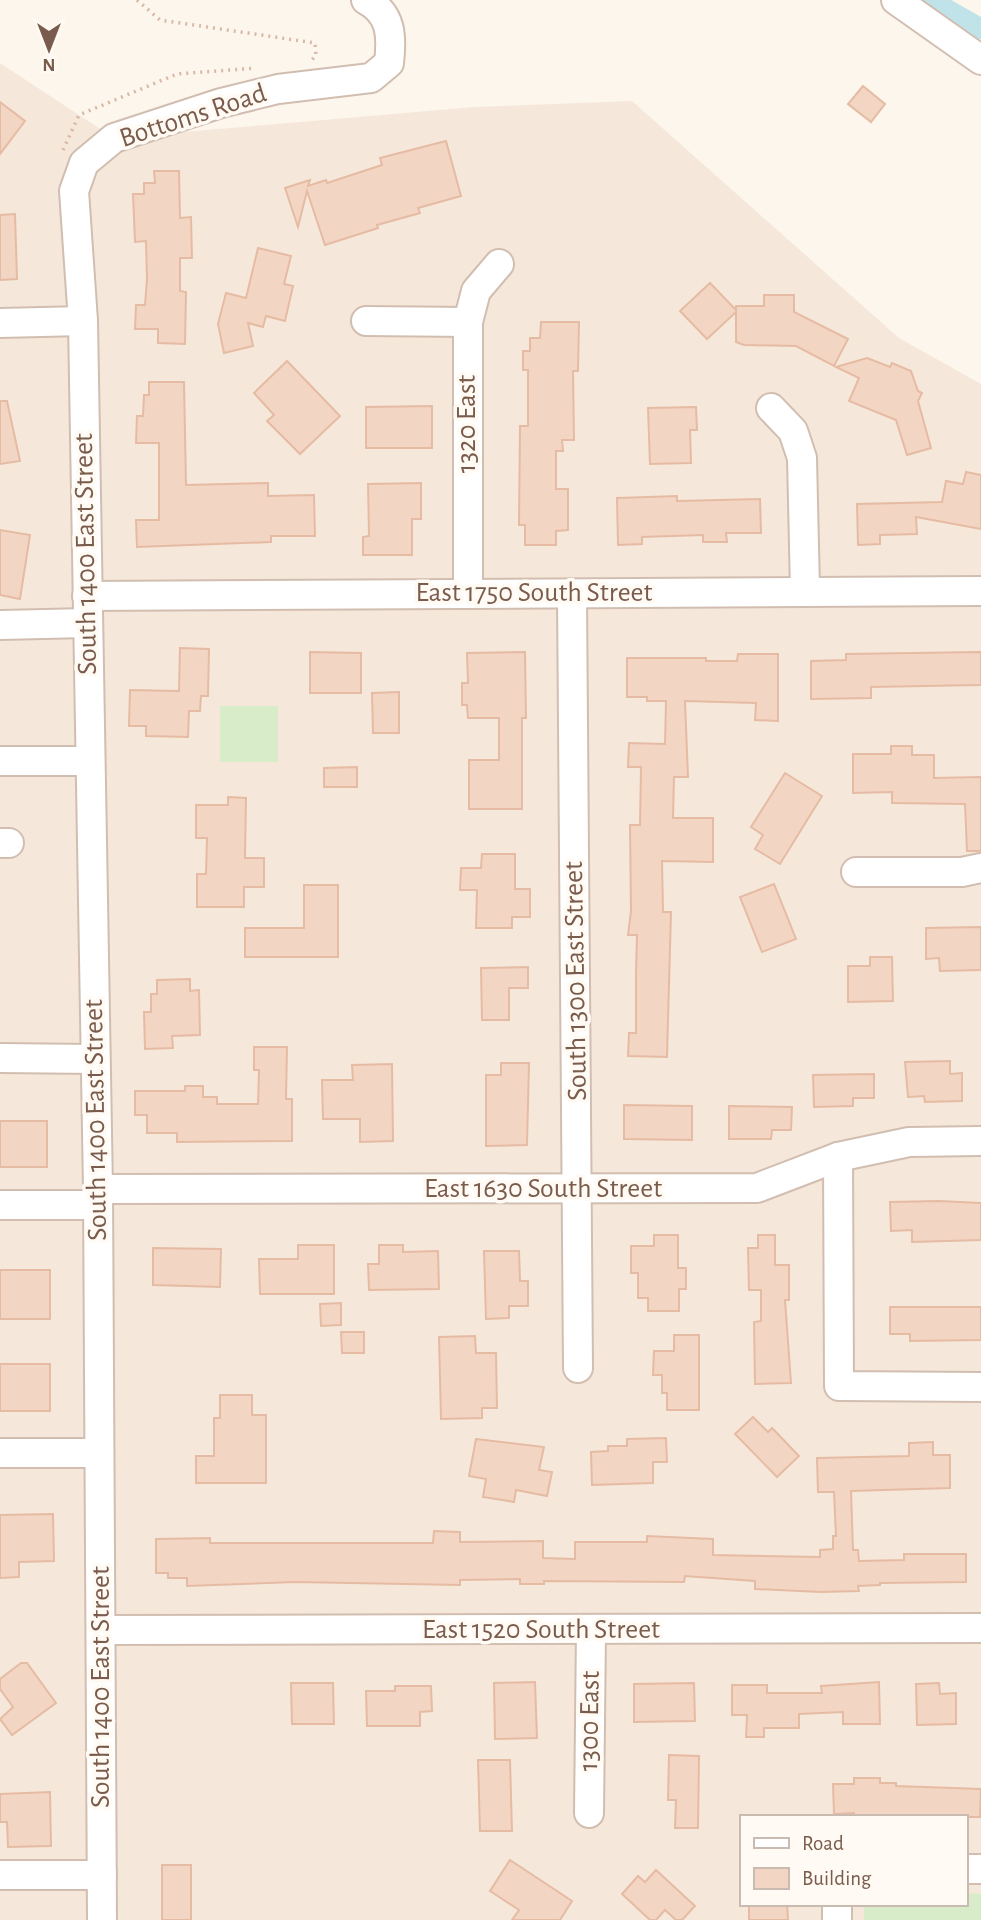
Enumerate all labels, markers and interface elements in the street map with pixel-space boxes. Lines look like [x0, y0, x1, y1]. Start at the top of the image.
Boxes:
north arrow [14, 14, 84, 84]
text: N [42, 55, 56, 74]
street label: Bottoms Road [116, 79, 270, 153]
street label: 1320 East [453, 375, 481, 473]
street label: South 1400 East Street [70, 433, 102, 675]
street label: East 1750 South Street [416, 579, 653, 607]
street label: South 1300 East Street [560, 861, 592, 1101]
street label: South 1400 East Street [80, 999, 112, 1241]
street label: East 1630 South Street [424, 1175, 662, 1203]
street label: South 1400 East Street [87, 1566, 115, 1808]
street label: East 1520 South Street [422, 1616, 660, 1644]
street label: 1300 East [575, 1670, 605, 1772]
legend [740, 1815, 967, 1906]
text: Road [802, 1833, 844, 1854]
text: Building [802, 1868, 872, 1889]

